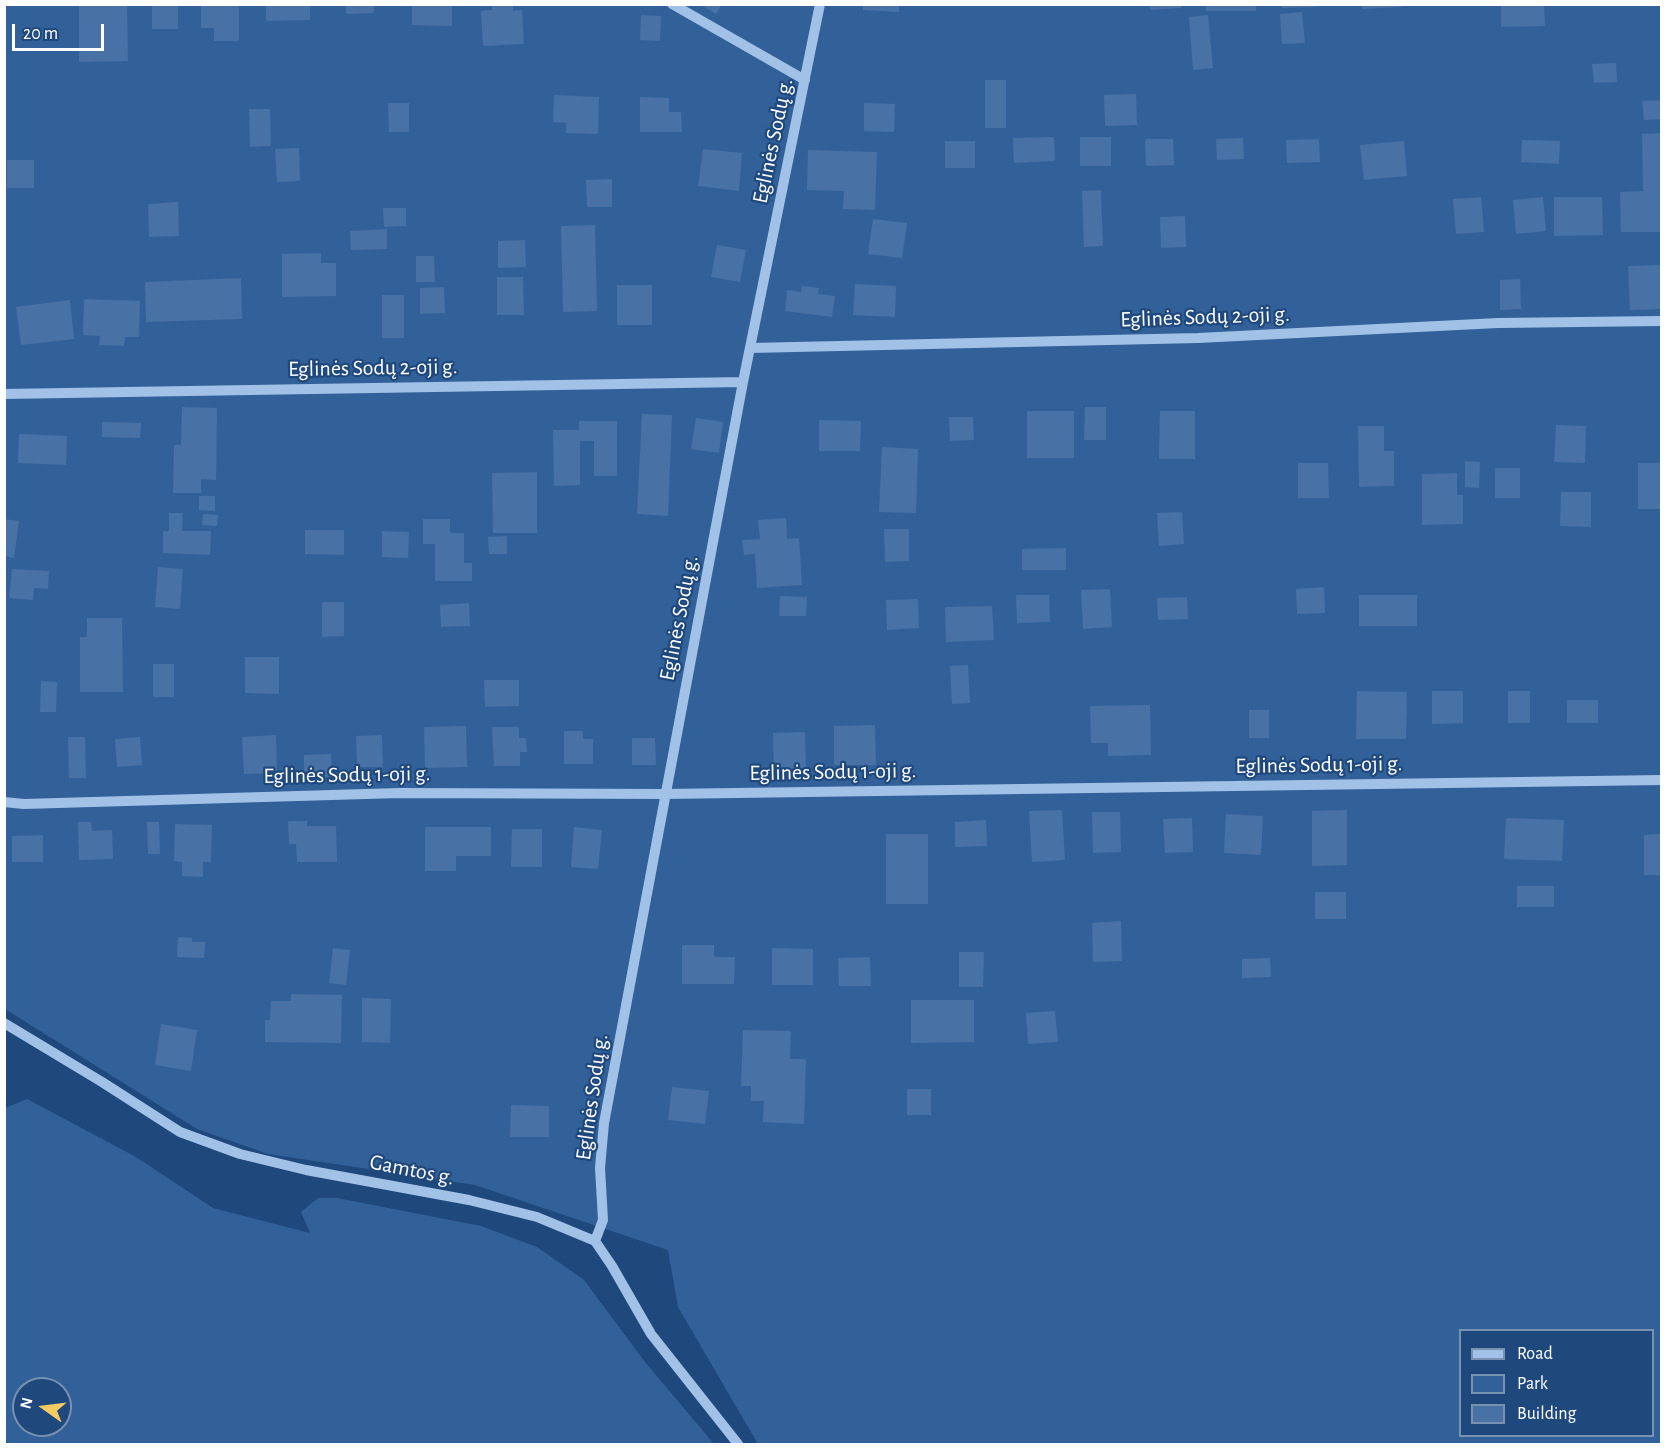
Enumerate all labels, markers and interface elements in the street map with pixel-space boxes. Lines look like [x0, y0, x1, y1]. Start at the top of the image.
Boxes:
scale bar [15, 12, 106, 50]
text: 20 m [23, 25, 58, 43]
street label: Eglinės Sodų g. [747, 76, 799, 206]
street label: Eglinės Sodų 2-oji g. [1120, 301, 1290, 333]
street label: Eglinės Sodų 2-oji g. [288, 353, 458, 383]
street label: Eglinės Sodų g. [654, 553, 704, 683]
street label: Eglinės Sodų 1-oji g. [1235, 750, 1403, 780]
street label: Eglinės Sodų 1-oji g. [749, 757, 917, 787]
street label: Eglinės Sodų 1-oji g. [263, 760, 431, 790]
street label: Eglinės Sodų g. [570, 1032, 614, 1162]
street label: Gamtos g. [367, 1149, 457, 1191]
legend [1459, 1329, 1654, 1437]
text: Road [1517, 1345, 1553, 1363]
text: Park [1517, 1375, 1548, 1393]
north arrow [12, 1377, 72, 1437]
text: N [17, 1396, 36, 1410]
text: Building [1517, 1405, 1576, 1423]

